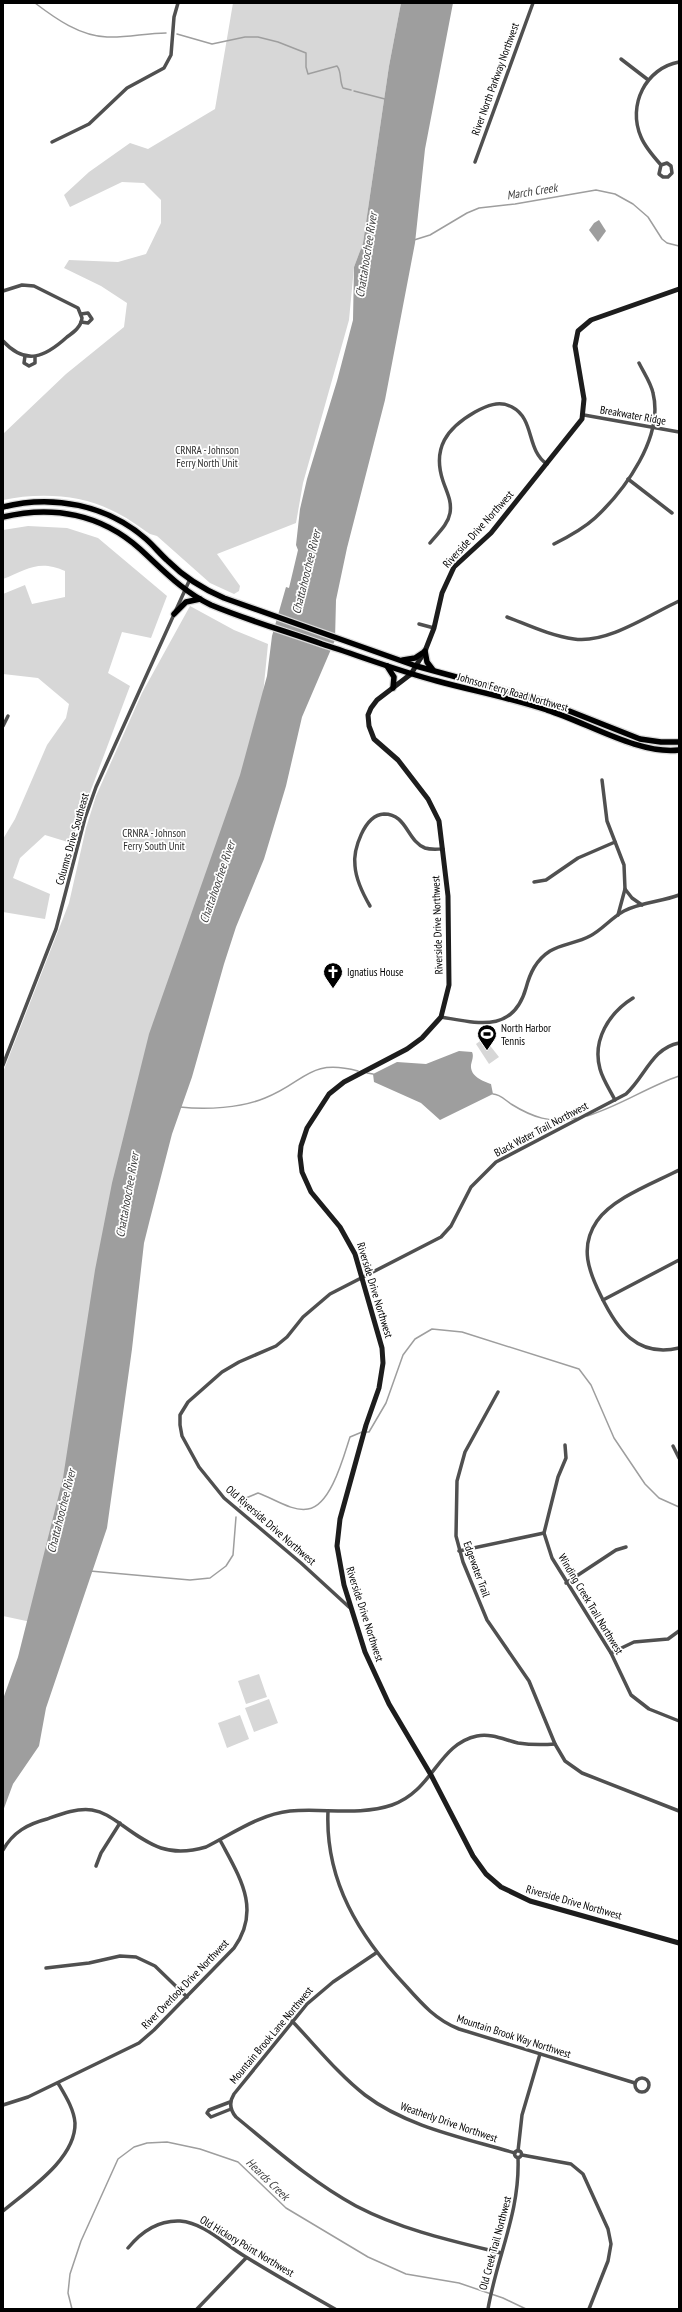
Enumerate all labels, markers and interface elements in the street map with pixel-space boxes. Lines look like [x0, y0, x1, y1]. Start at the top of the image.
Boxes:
street label: River North Parkway Northwest [468, 21, 522, 137]
water label: March Creek [506, 179, 560, 202]
water label: Chattahoochee River [352, 210, 380, 299]
street label: Breakwater Ridge [599, 402, 668, 428]
park label: CRNRA - Johnson Ferry North Unit [175, 443, 239, 470]
street label: Riverside Drive Northwest [440, 488, 516, 570]
water label: Chattahoochee River [288, 527, 324, 615]
street label: Johnson Ferry Road Northwest [455, 669, 570, 715]
street label: Columns Drive Southeast [52, 791, 92, 887]
park label: CRNRA - Johnson Ferry South Unit [122, 826, 186, 853]
water label: Chattahoochee River [196, 837, 239, 925]
street label: Riverside Drive Northwest [428, 875, 446, 975]
church icon: Ignatius House [322, 961, 344, 989]
place label: Ignatius House [347, 965, 404, 979]
place label: North Harbor Tennis [501, 1021, 551, 1048]
sports icon: North Harbor Tennis [476, 1023, 498, 1051]
street label: Black Water Trail Northwest [492, 1098, 590, 1160]
water label: Chattahoochee River [112, 1150, 142, 1239]
street label: Riverside Drive Northwest [354, 1241, 396, 1339]
water label: Chattahoochee River [43, 1466, 79, 1554]
street label: Old Riverside Drive Northwest [223, 1482, 319, 1568]
street label: Edgewater Trail [460, 1539, 494, 1599]
street label: Winding Creek Trail Northwest [555, 1551, 627, 1657]
street label: Riverside Drive Northwest [343, 1565, 387, 1663]
street label: Riverside Drive Northwest [524, 1882, 624, 1922]
street label: River Overlook Drive Northwest [138, 1936, 232, 2032]
street label: Mountain Brook Lane Northwest [226, 1984, 316, 2086]
street label: Mountain Brook Way Northwest [455, 2011, 573, 2061]
street label: Weatherly Drive Northwest [399, 2099, 499, 2145]
water label: Heards Creek [243, 2155, 294, 2204]
street label: Old Creek Trail Northwest [476, 2194, 514, 2292]
street label: Old Hickory Point Northwest [197, 2212, 297, 2280]

